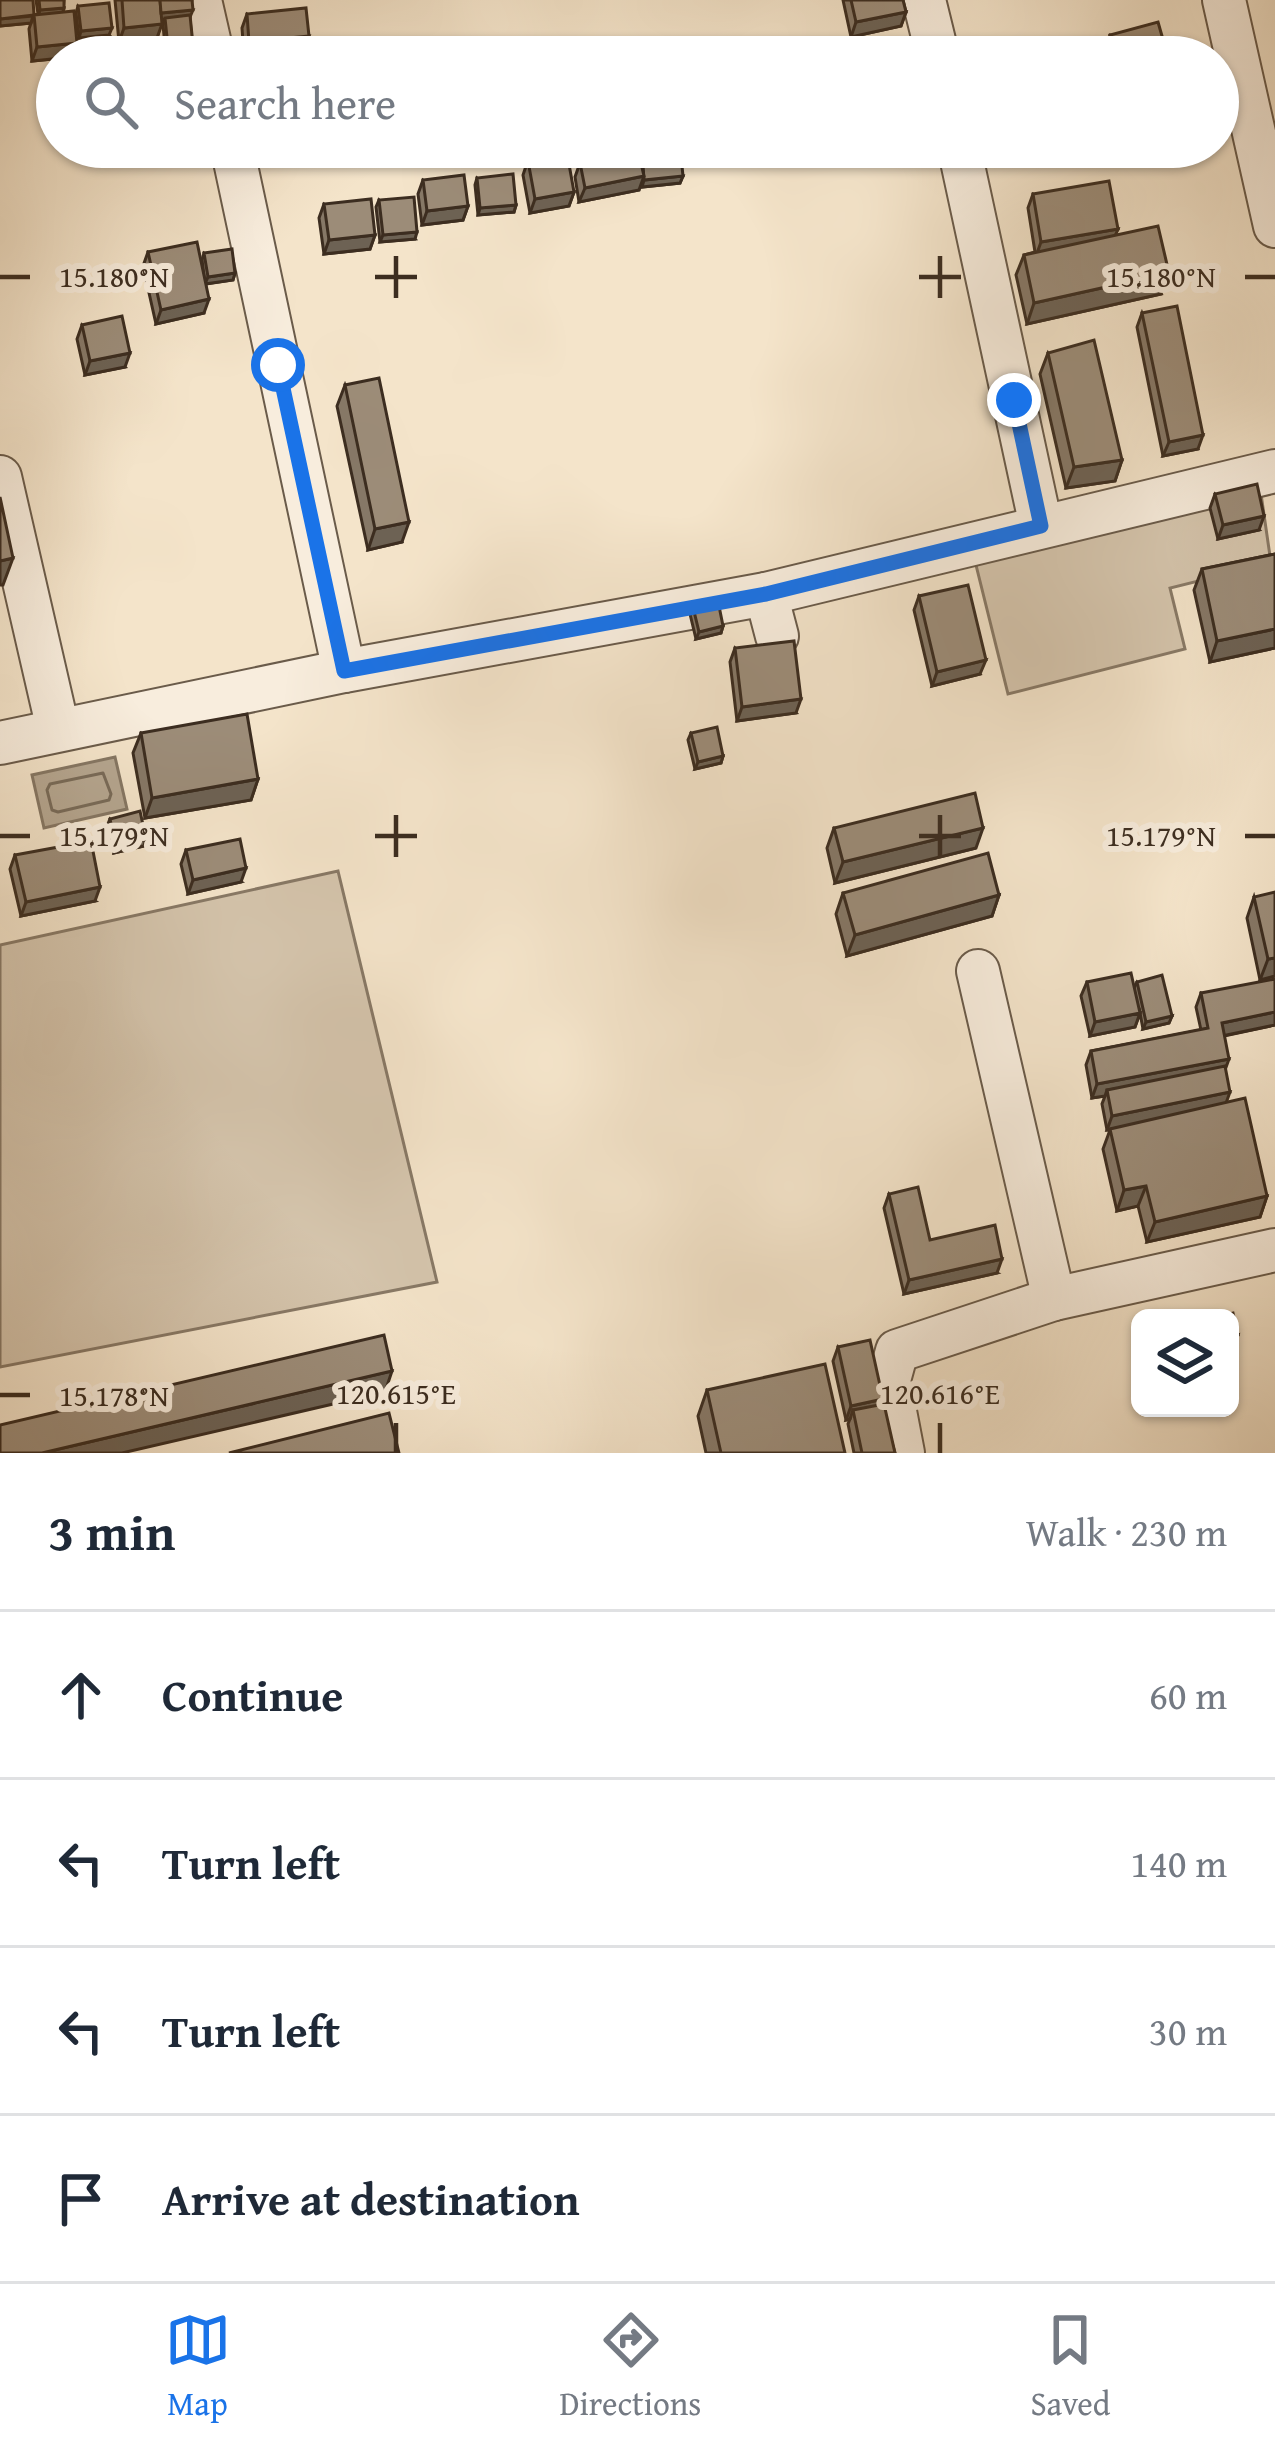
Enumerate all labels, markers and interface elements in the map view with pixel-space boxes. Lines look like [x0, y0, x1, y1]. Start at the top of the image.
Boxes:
search box [36, 36, 1239, 168]
icon: search [78, 69, 144, 135]
text: Search here [174, 70, 396, 135]
text: 15.180°N [59, 254, 169, 298]
text: 15.180°N [1106, 254, 1216, 298]
route start [251, 338, 305, 392]
route end [987, 373, 1041, 427]
text: 15.179°N [59, 813, 169, 857]
text: 15.179°N [1106, 813, 1216, 857]
map controls [1131, 1309, 1239, 1417]
button: layers [1131, 1309, 1239, 1417]
text: 120.615°E [336, 1371, 456, 1415]
text: 120.616°E [880, 1371, 1000, 1415]
text: 15.178°N [59, 1373, 169, 1417]
text: 3 min [48, 1494, 175, 1569]
text: Walk · 230 m [1026, 1503, 1227, 1560]
icon: ahead [48, 1662, 114, 1728]
text: Continue [162, 1662, 343, 1727]
text: 60 m [1149, 1666, 1227, 1723]
icon: left [48, 1830, 114, 1896]
text: Turn left [162, 1830, 340, 1895]
text: 140 m [1130, 1834, 1227, 1891]
icon: left [48, 1998, 114, 2064]
text: Turn left [162, 1998, 340, 2063]
text: 30 m [1149, 2002, 1227, 2059]
icon: arrive [48, 2166, 114, 2232]
text: Arrive at destination [162, 2166, 580, 2231]
tab: Map [165, 2307, 231, 2427]
tab: Directions [560, 2307, 701, 2427]
tab: Saved [1031, 2307, 1110, 2427]

